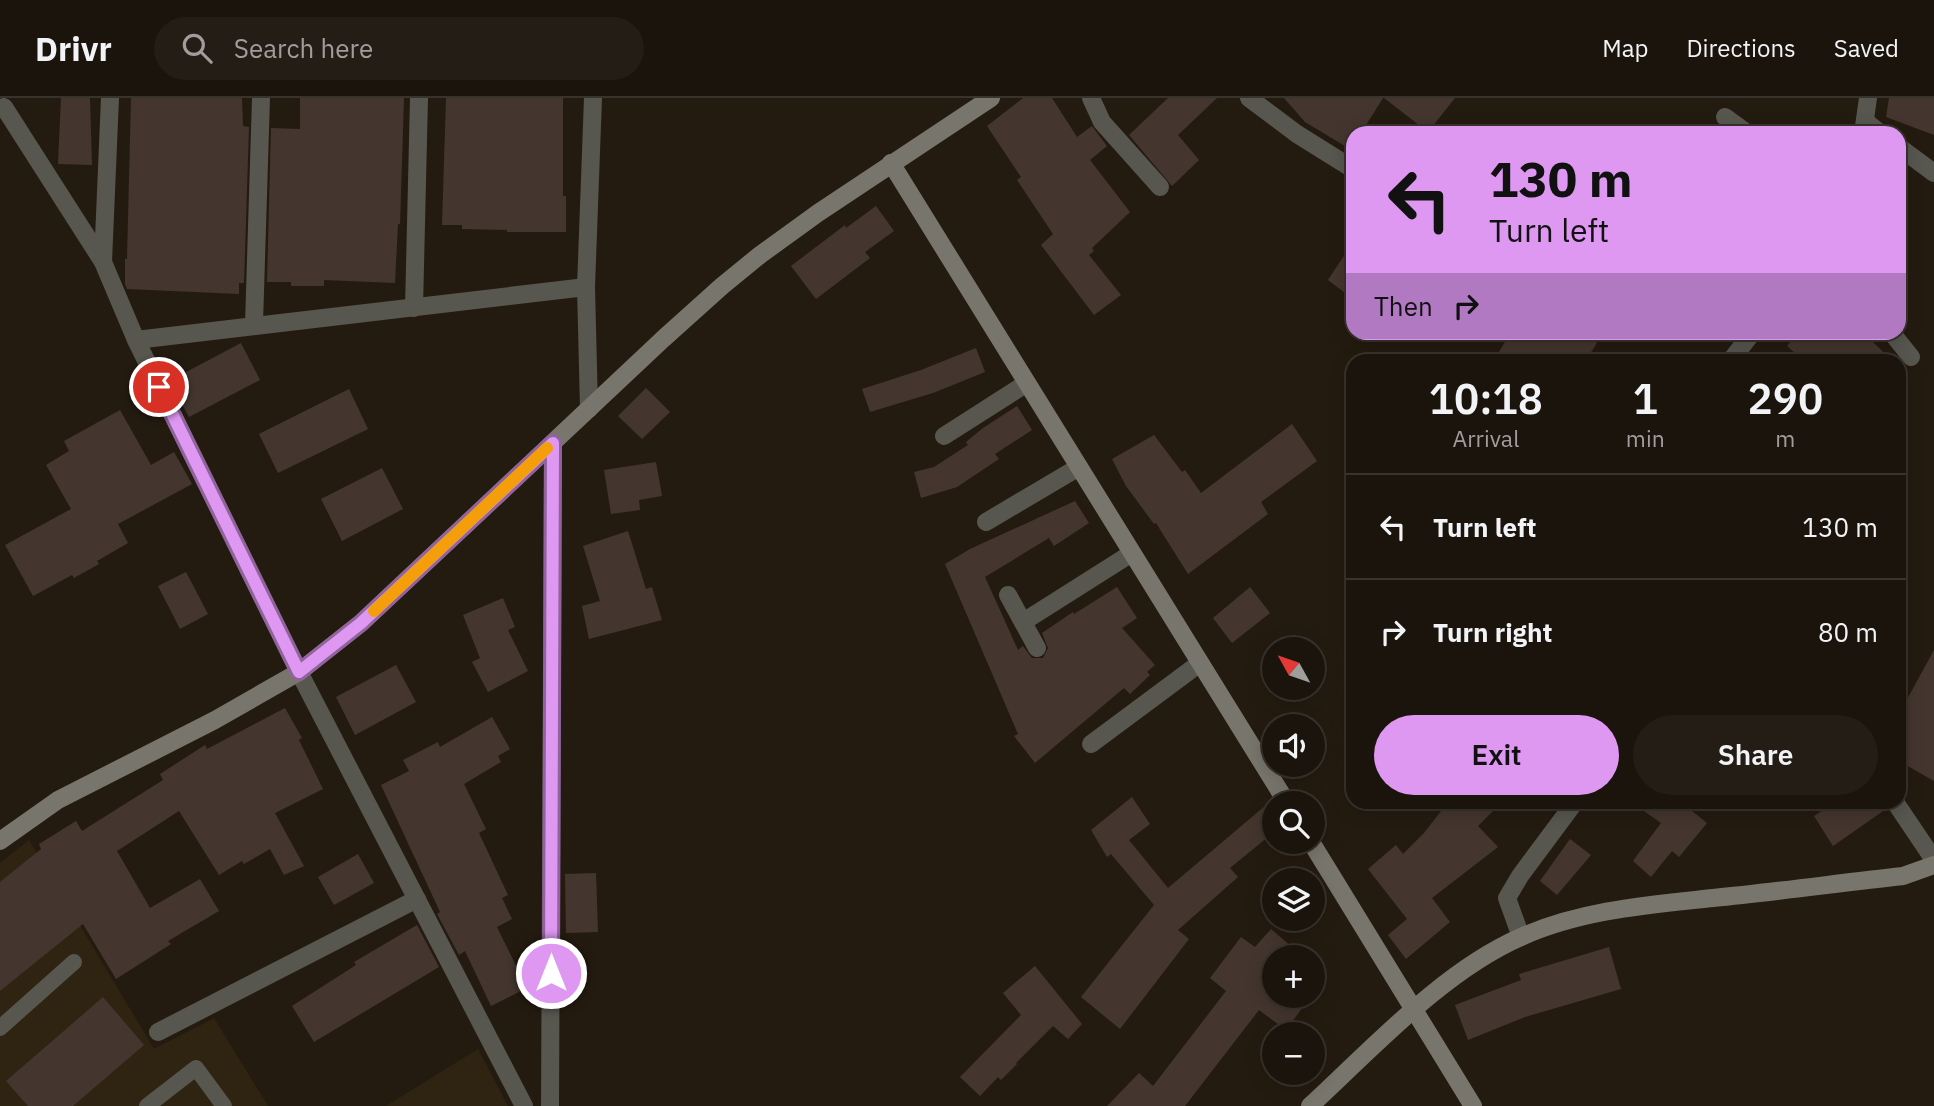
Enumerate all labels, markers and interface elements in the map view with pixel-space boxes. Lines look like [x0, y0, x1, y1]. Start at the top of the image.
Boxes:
search box [154, 17, 644, 80]
text: Drivr [35, 27, 112, 70]
icon: search [178, 29, 216, 67]
text: Search here [234, 31, 373, 65]
text: Map [1602, 32, 1648, 64]
text: Directions [1686, 32, 1796, 64]
text: Saved [1834, 32, 1899, 64]
text: 130 m [1489, 147, 1633, 210]
icon: left [1374, 154, 1465, 245]
text: Turn left [1489, 209, 1609, 251]
icon: right [1447, 287, 1485, 325]
text: Then [1374, 289, 1433, 323]
pin [129, 357, 189, 417]
icon: arrive [140, 368, 178, 406]
text: 10:18 [1429, 371, 1543, 426]
text: 1 [1633, 371, 1658, 426]
text: 290 [1748, 371, 1823, 426]
text: Arrival [1452, 423, 1519, 453]
text: min [1626, 423, 1665, 453]
text: m [1775, 423, 1795, 453]
icon: left [1374, 508, 1412, 546]
text: Turn left [1433, 510, 1536, 544]
text: 130 m [1802, 510, 1878, 544]
icon: right [1374, 613, 1412, 651]
text: Turn right [1433, 615, 1552, 649]
text: 80 m [1818, 615, 1878, 649]
north arrow [1262, 637, 1325, 700]
map controls [1262, 637, 1325, 1085]
button: sound [1262, 714, 1325, 777]
button: Exit [1374, 715, 1619, 795]
button: Share [1633, 715, 1878, 795]
button: search [1262, 791, 1325, 854]
button: layers [1262, 868, 1325, 931]
position arrow [514, 936, 588, 1010]
button: + [1262, 945, 1325, 1008]
button: − [1262, 1022, 1325, 1085]

